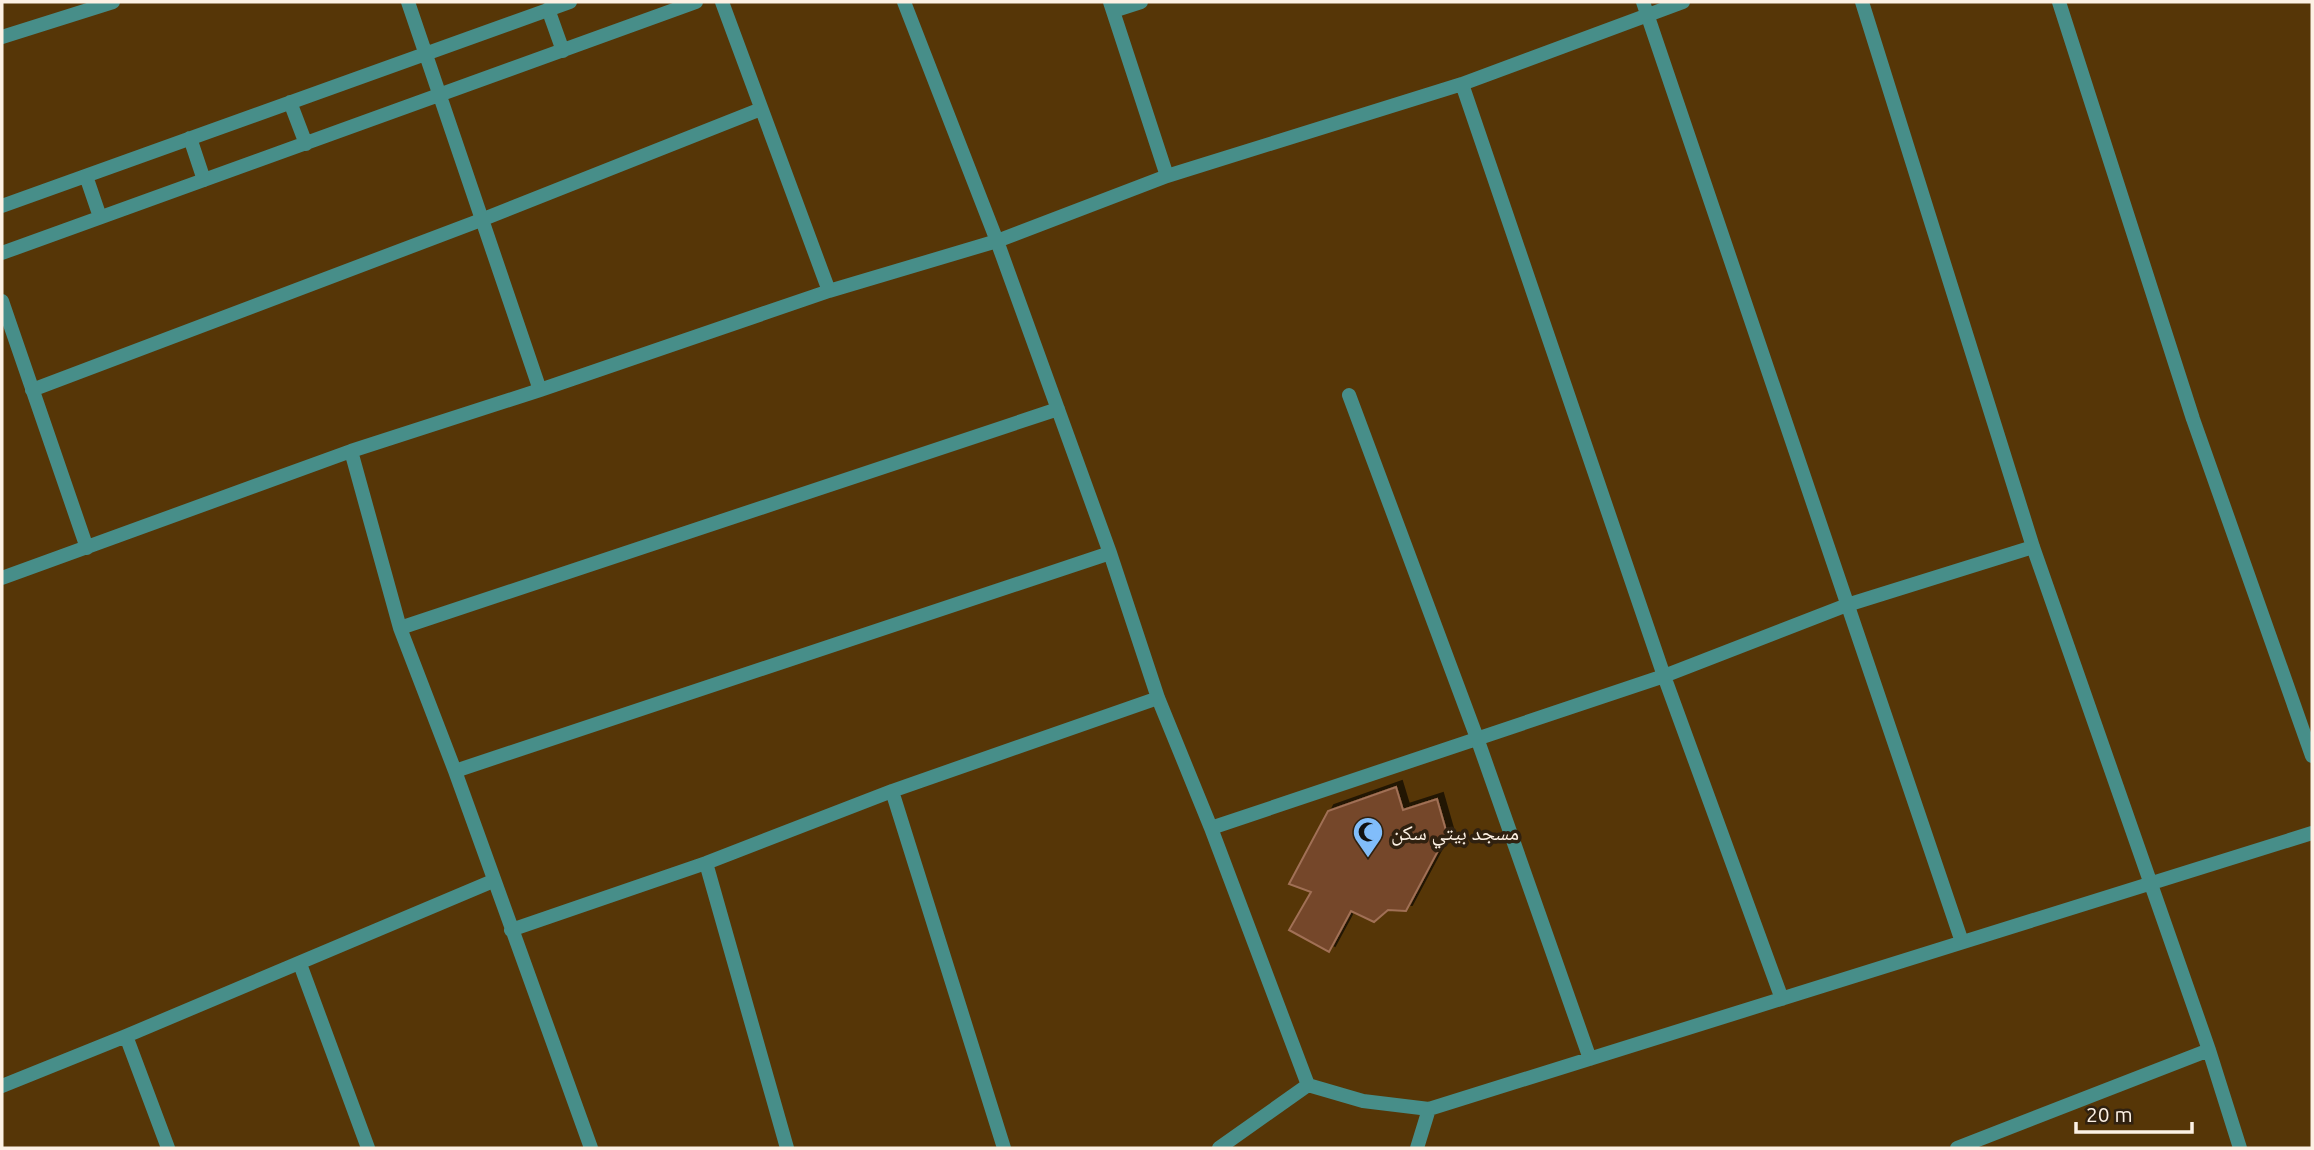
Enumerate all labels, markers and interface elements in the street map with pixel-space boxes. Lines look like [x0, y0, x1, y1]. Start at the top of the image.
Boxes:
mosque icon: مسجد بيتي سكن [1351, 815, 1385, 859]
place label: مسجد بيتي سكن [1391, 820, 1519, 849]
scale bar [2076, 1090, 2192, 1134]
text: 20 m [2086, 1102, 2133, 1126]

